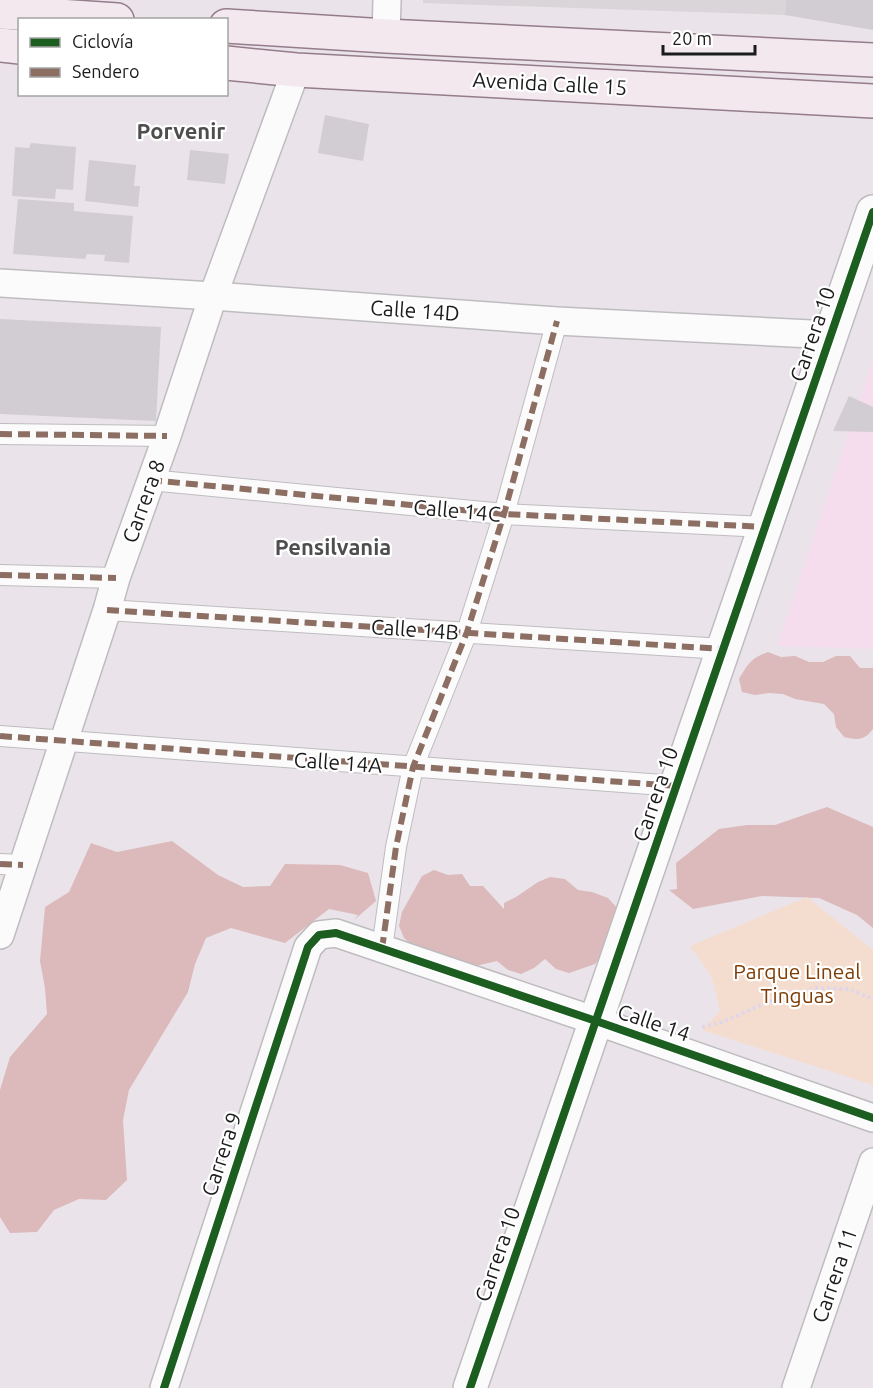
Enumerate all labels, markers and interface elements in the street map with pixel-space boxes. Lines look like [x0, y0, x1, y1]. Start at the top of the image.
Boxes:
legend [18, 18, 228, 96]
scale bar [663, 18, 754, 56]
text: 20 m [672, 28, 712, 48]
text: Ciclovía [72, 31, 133, 51]
text: Sendero [72, 61, 139, 81]
street label: Avenida Calle 15 [472, 67, 628, 99]
district label: Porvenir [137, 118, 225, 143]
street label: Carrera 10 [785, 284, 839, 384]
street label: Calle 14D [369, 295, 461, 325]
street label: Carrera 8 [117, 456, 169, 546]
street label: Calle 14C [412, 494, 502, 526]
district label: Pensilvania [275, 534, 391, 559]
street label: Calle 14B [370, 614, 460, 644]
street label: Carrera 10 [628, 744, 682, 844]
street label: Calle 14A [293, 747, 383, 777]
park label: Parque Lineal Tinguas [733, 959, 861, 1007]
street label: Calle 14 [615, 998, 693, 1046]
street label: Carrera 9 [196, 1109, 246, 1199]
street label: Carrera 10 [470, 1204, 524, 1304]
street label: Carrera 11 [807, 1225, 861, 1325]

